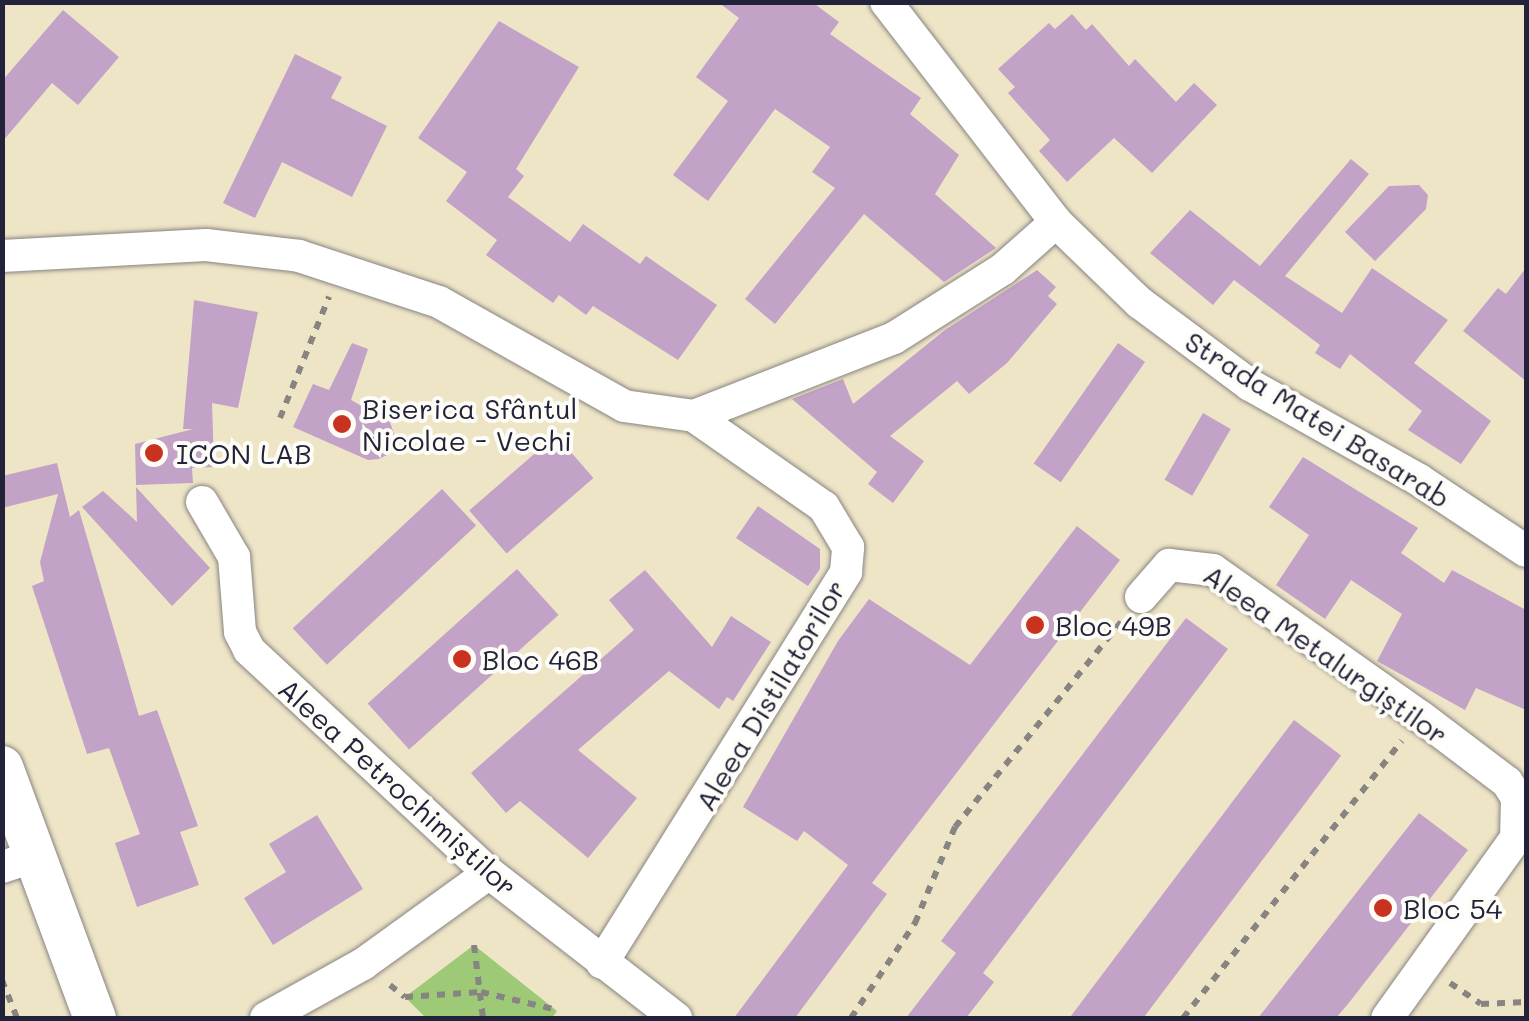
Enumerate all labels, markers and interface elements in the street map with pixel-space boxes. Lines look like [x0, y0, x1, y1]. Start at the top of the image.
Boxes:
street label: Strada Matei Basarab [1179, 324, 1457, 514]
place label: Biserica Sfântul Nicolae - Vechi [362, 391, 578, 457]
marker: Biserica Sfântul Nicolae - Vechi [331, 413, 353, 435]
place label: ICON LAB [176, 436, 312, 470]
marker: ICON LAB [141, 440, 167, 466]
street label: Aleea Metalurgiștilor [1197, 557, 1455, 751]
street label: Aleea Distilatorilor [688, 573, 852, 817]
place label: Bloc 49B [1055, 608, 1172, 642]
marker: Bloc 49B [1024, 614, 1046, 636]
place label: Bloc 46B [482, 642, 599, 676]
marker: Bloc 46B [451, 648, 473, 670]
street label: Aleea Petrochimiștilor [272, 671, 524, 903]
place label: Bloc 54 [1403, 891, 1502, 925]
marker: Bloc 54 [1372, 897, 1394, 919]

